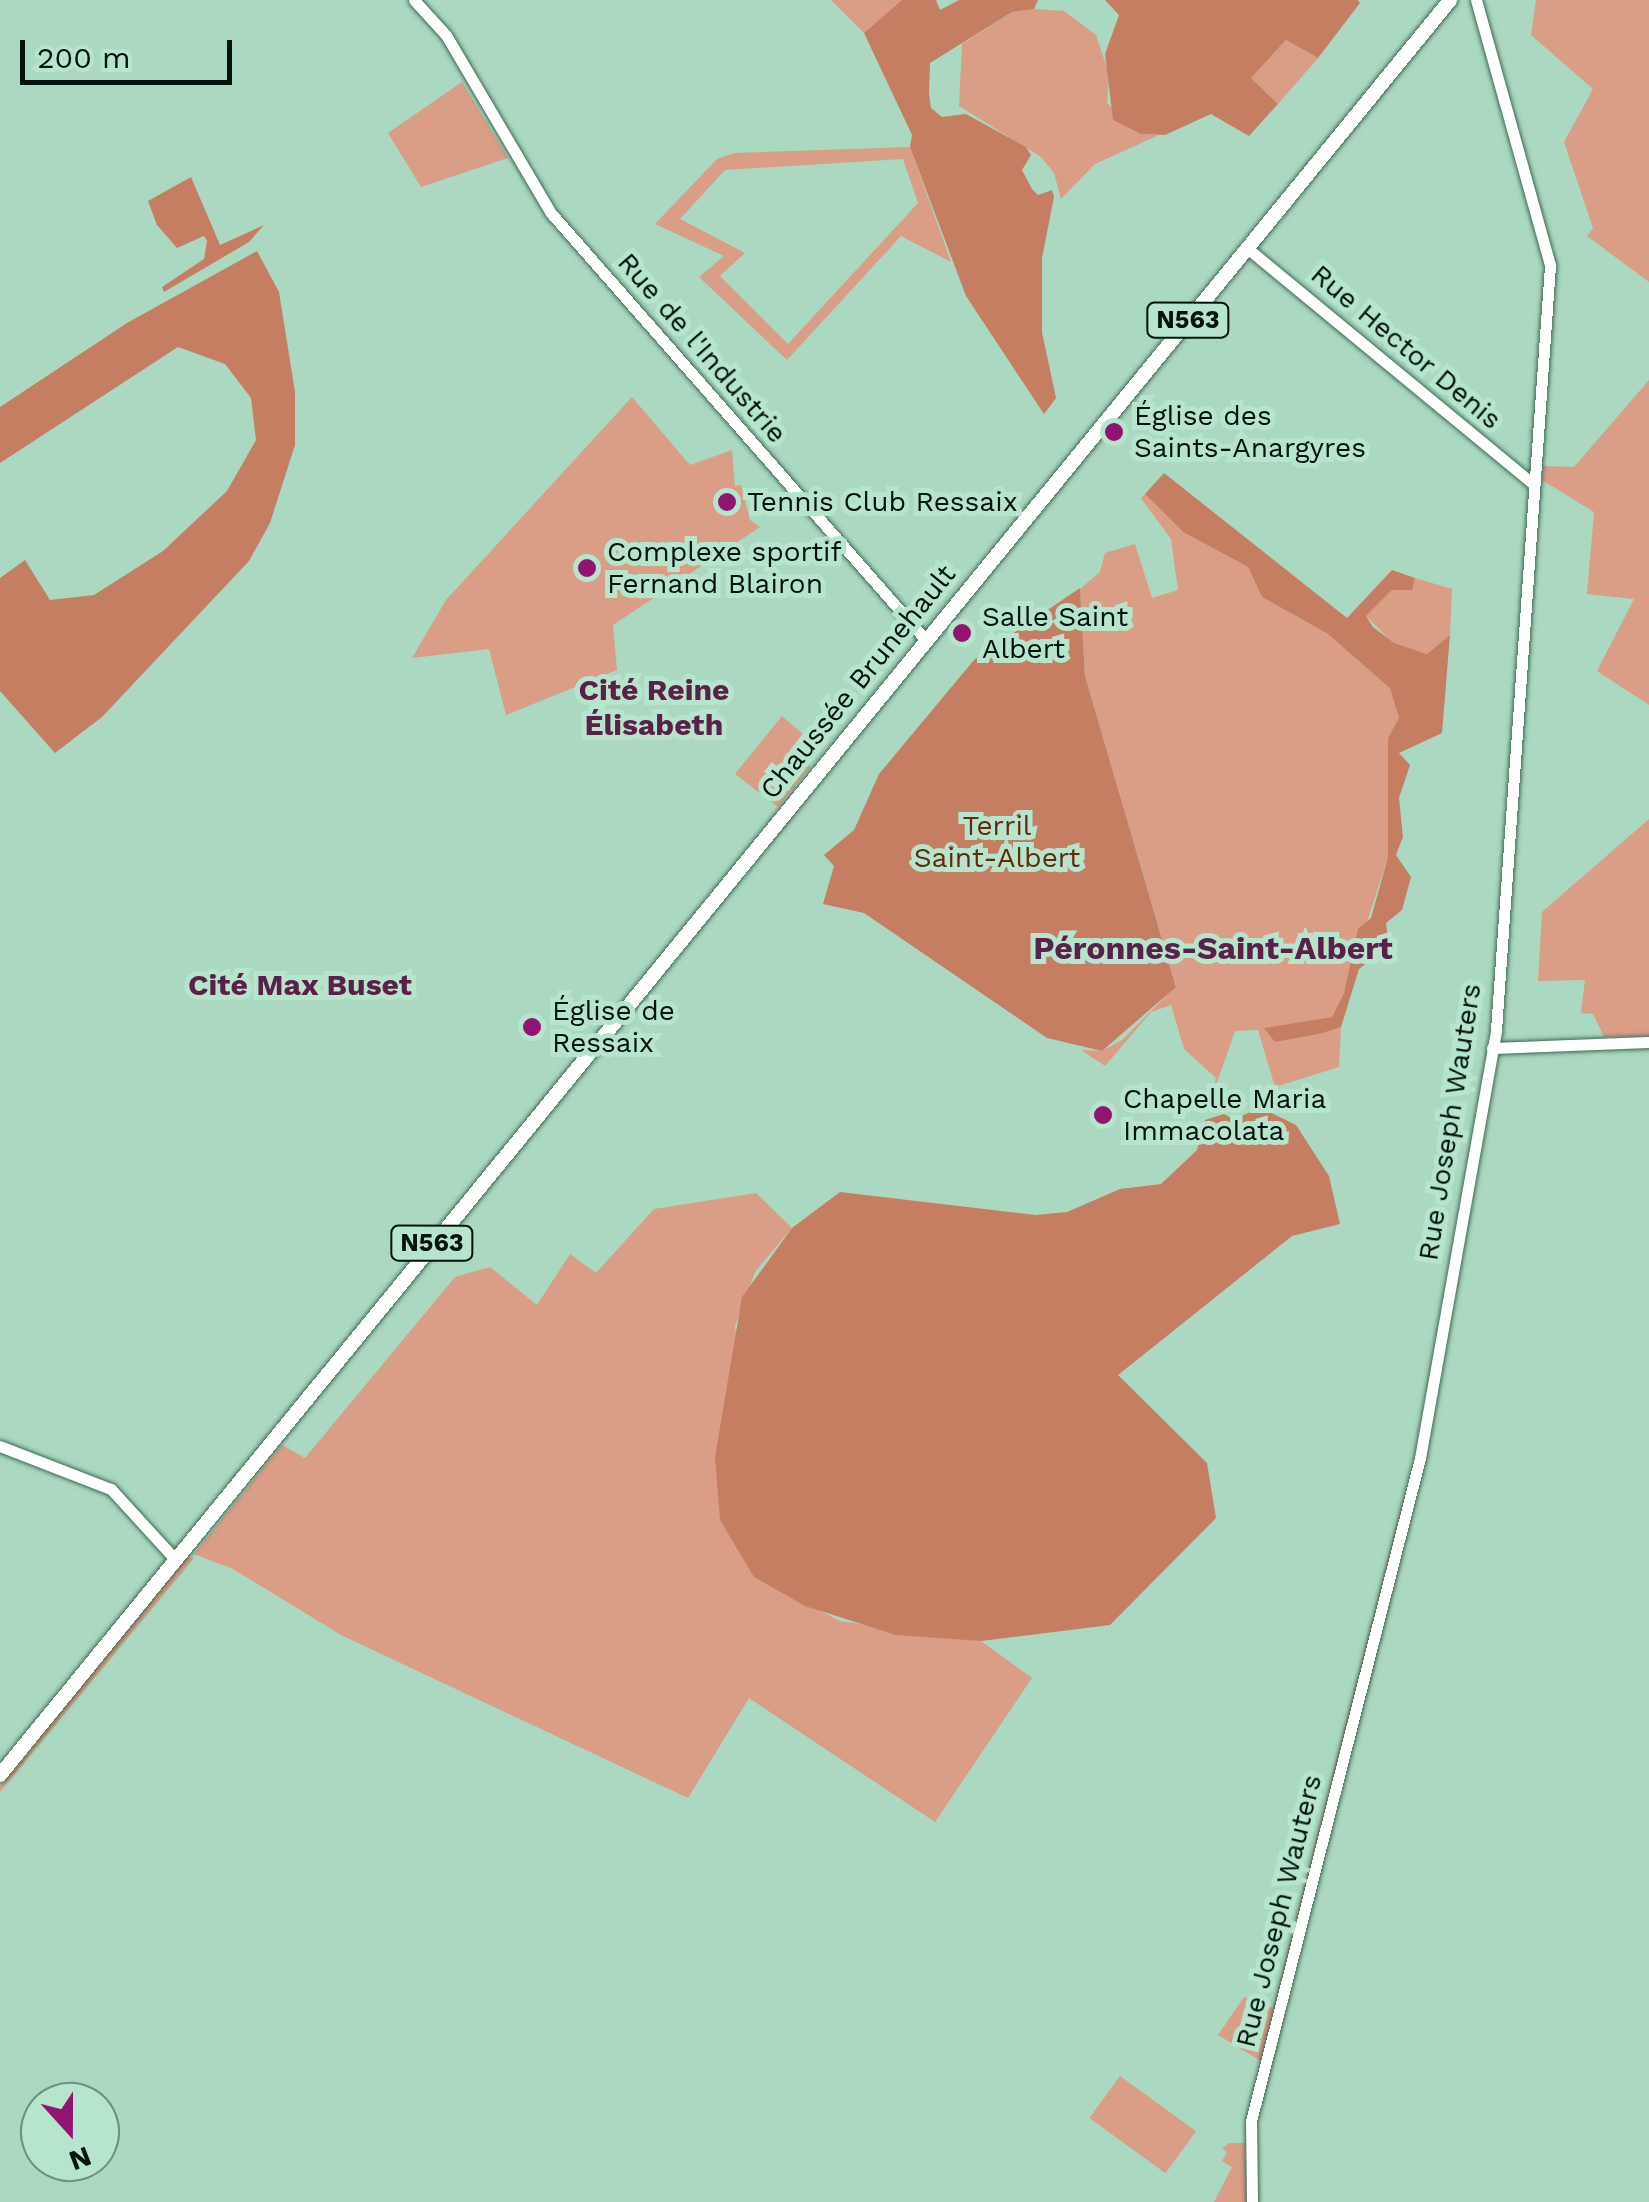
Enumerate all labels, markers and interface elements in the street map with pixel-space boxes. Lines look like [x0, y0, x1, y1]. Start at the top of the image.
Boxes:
scale bar [25, 20, 238, 82]
text: 200 m [37, 40, 131, 75]
street label: Rue de l'Industrie [610, 246, 794, 450]
street label: Rue Hector Denis [1304, 257, 1508, 437]
road number: N563 [1146, 300, 1230, 340]
place label: Église des Saints-Anargyres [1134, 399, 1366, 465]
marker: Église des Saints-Anargyres [1103, 421, 1125, 443]
place label: Tennis Club Ressaix [747, 485, 1018, 519]
marker: Tennis Club Ressaix [716, 491, 738, 513]
place label: Complexe sportif Fernand Blairon [607, 535, 841, 601]
marker: Complexe sportif Fernand Blairon [576, 557, 598, 579]
street label: Chaussée Brunehault [753, 558, 963, 806]
place label: Salle Saint Albert [982, 600, 1128, 666]
marker: Salle Saint Albert [951, 622, 973, 644]
district label: Cité Reine Élisabeth [579, 672, 729, 742]
park label: Terril Saint-Albert [914, 809, 1080, 875]
district label: Péronnes-Saint-Albert [1033, 929, 1393, 967]
district label: Cité Max Buset [188, 967, 412, 1003]
street label: Rue Joseph Wauters [1411, 980, 1489, 1264]
place label: Église de Ressaix [552, 994, 675, 1060]
marker: Église de Ressaix [521, 1016, 543, 1038]
place label: Chapelle Maria Immacolata [1123, 1082, 1326, 1148]
marker: Chapelle Maria Immacolata [1092, 1104, 1114, 1126]
road number: N563 [390, 1223, 474, 1263]
street label: Rue Joseph Wauters [1229, 1770, 1329, 2052]
north arrow [20, 2082, 120, 2182]
text: N [65, 2139, 96, 2178]

